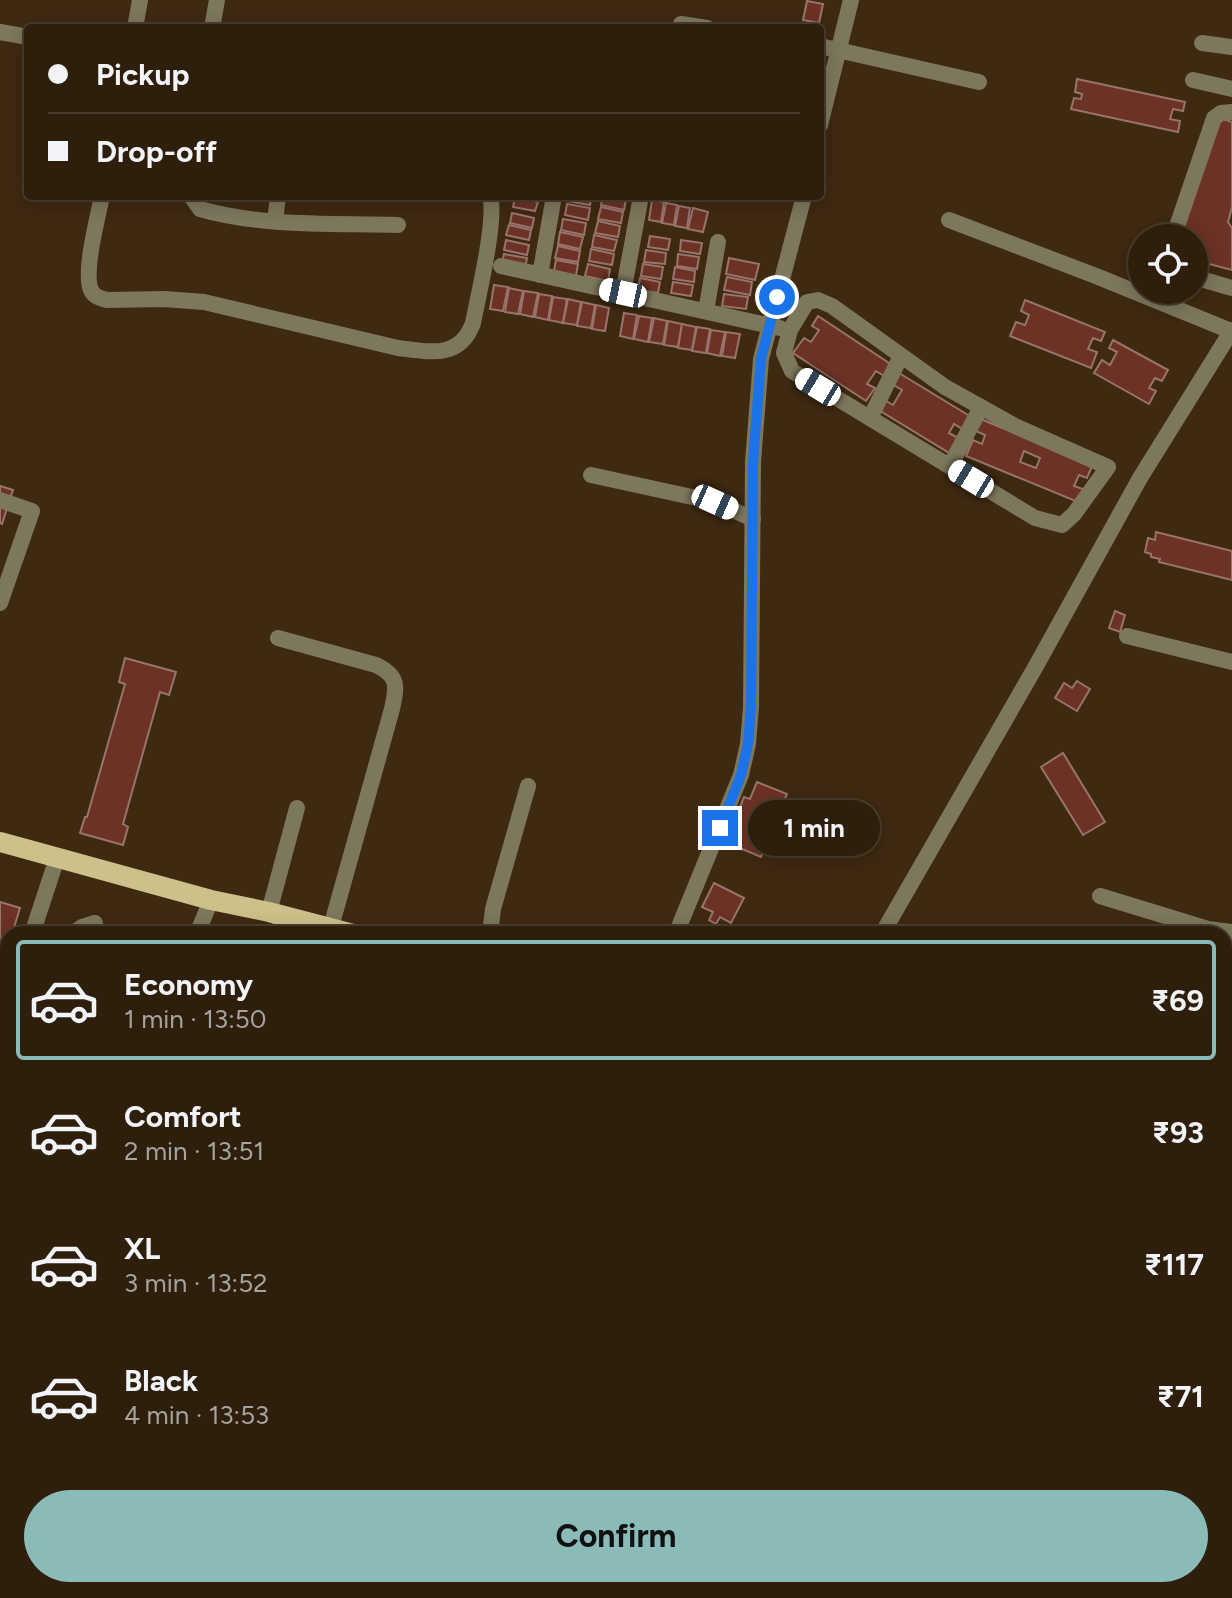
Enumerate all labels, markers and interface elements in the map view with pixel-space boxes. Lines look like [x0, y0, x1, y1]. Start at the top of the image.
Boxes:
text: Pickup [96, 56, 190, 93]
text: Drop-off [96, 133, 217, 170]
map controls [1128, 224, 1208, 304]
button: locate [1128, 224, 1208, 304]
car [597, 276, 649, 310]
route start [759, 279, 795, 315]
car [791, 364, 845, 410]
car [944, 456, 998, 502]
car [688, 481, 742, 523]
callout: 1 min [748, 800, 880, 856]
route end [702, 810, 738, 846]
text: 1 min [783, 812, 845, 844]
icon: car [28, 964, 100, 1036]
text: Economy [124, 966, 253, 1003]
text: ₹69 [1151, 982, 1204, 1019]
text: 1 min · 13:50 [124, 1003, 266, 1035]
icon: car [28, 1096, 100, 1168]
text: Comfort [124, 1098, 242, 1135]
text: ₹93 [1152, 1114, 1204, 1151]
text: 2 min · 13:51 [124, 1135, 264, 1167]
icon: car [28, 1228, 100, 1300]
text: XL [124, 1230, 160, 1267]
text: ₹117 [1144, 1246, 1204, 1283]
text: 3 min · 13:52 [124, 1267, 268, 1299]
icon: car [28, 1360, 100, 1432]
text: Black [124, 1362, 198, 1399]
text: ₹71 [1157, 1378, 1204, 1415]
text: 4 min · 13:53 [124, 1399, 269, 1431]
button: Confirm [24, 1490, 1208, 1582]

